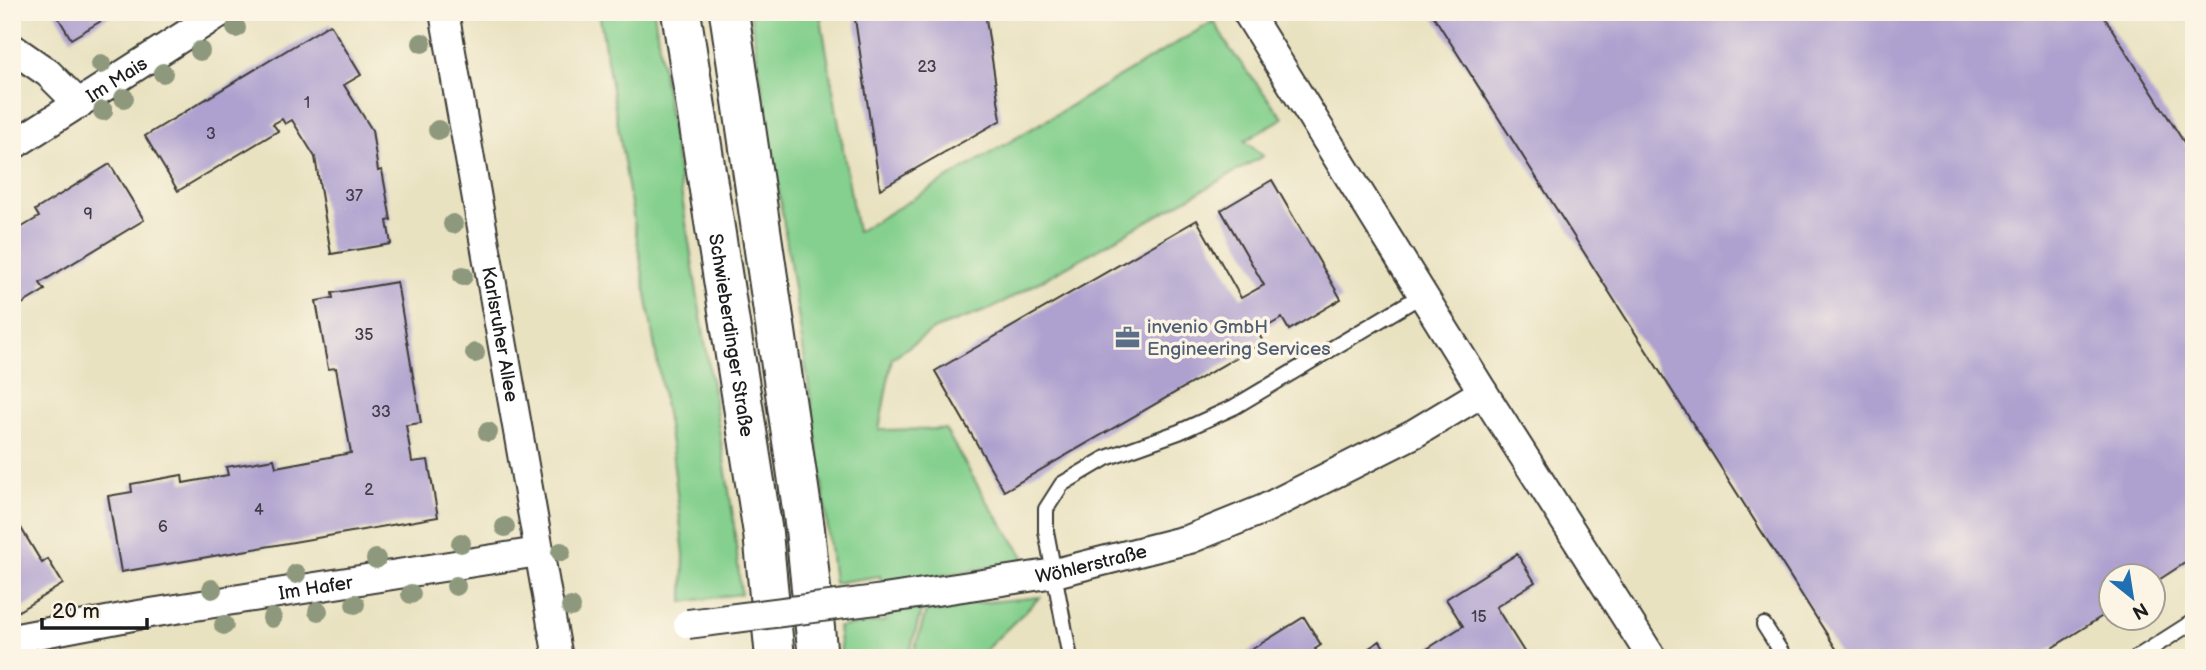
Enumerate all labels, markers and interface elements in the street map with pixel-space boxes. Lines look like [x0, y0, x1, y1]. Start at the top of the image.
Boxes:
street label: Im Mais [82, 52, 152, 108]
house number: 23 [918, 58, 937, 77]
house number: 1 [304, 94, 310, 113]
house number: 3 [206, 125, 216, 144]
house number: 37 [345, 187, 363, 206]
house number: 9 [83, 205, 93, 224]
street label: Schwieberdinger Straße [703, 232, 758, 438]
street label: Karlsruher Allee [476, 265, 523, 404]
place label: invenio GmbH Engineering Services [1147, 316, 1331, 361]
office icon: invenio GmbH Engineering Services [1113, 323, 1141, 351]
house number: 35 [354, 326, 374, 345]
house number: 33 [371, 403, 391, 422]
house number: 2 [364, 481, 374, 500]
house number: 4 [254, 501, 264, 520]
house number: 6 [158, 518, 168, 537]
street label: Wöhlerstraße [1034, 540, 1149, 589]
north arrow [2098, 562, 2168, 632]
street label: Im Hafer [277, 571, 356, 606]
scale bar [42, 586, 147, 630]
text: N [2128, 597, 2152, 624]
text: 20 m [52, 599, 100, 624]
house number: 15 [1471, 608, 1487, 627]

